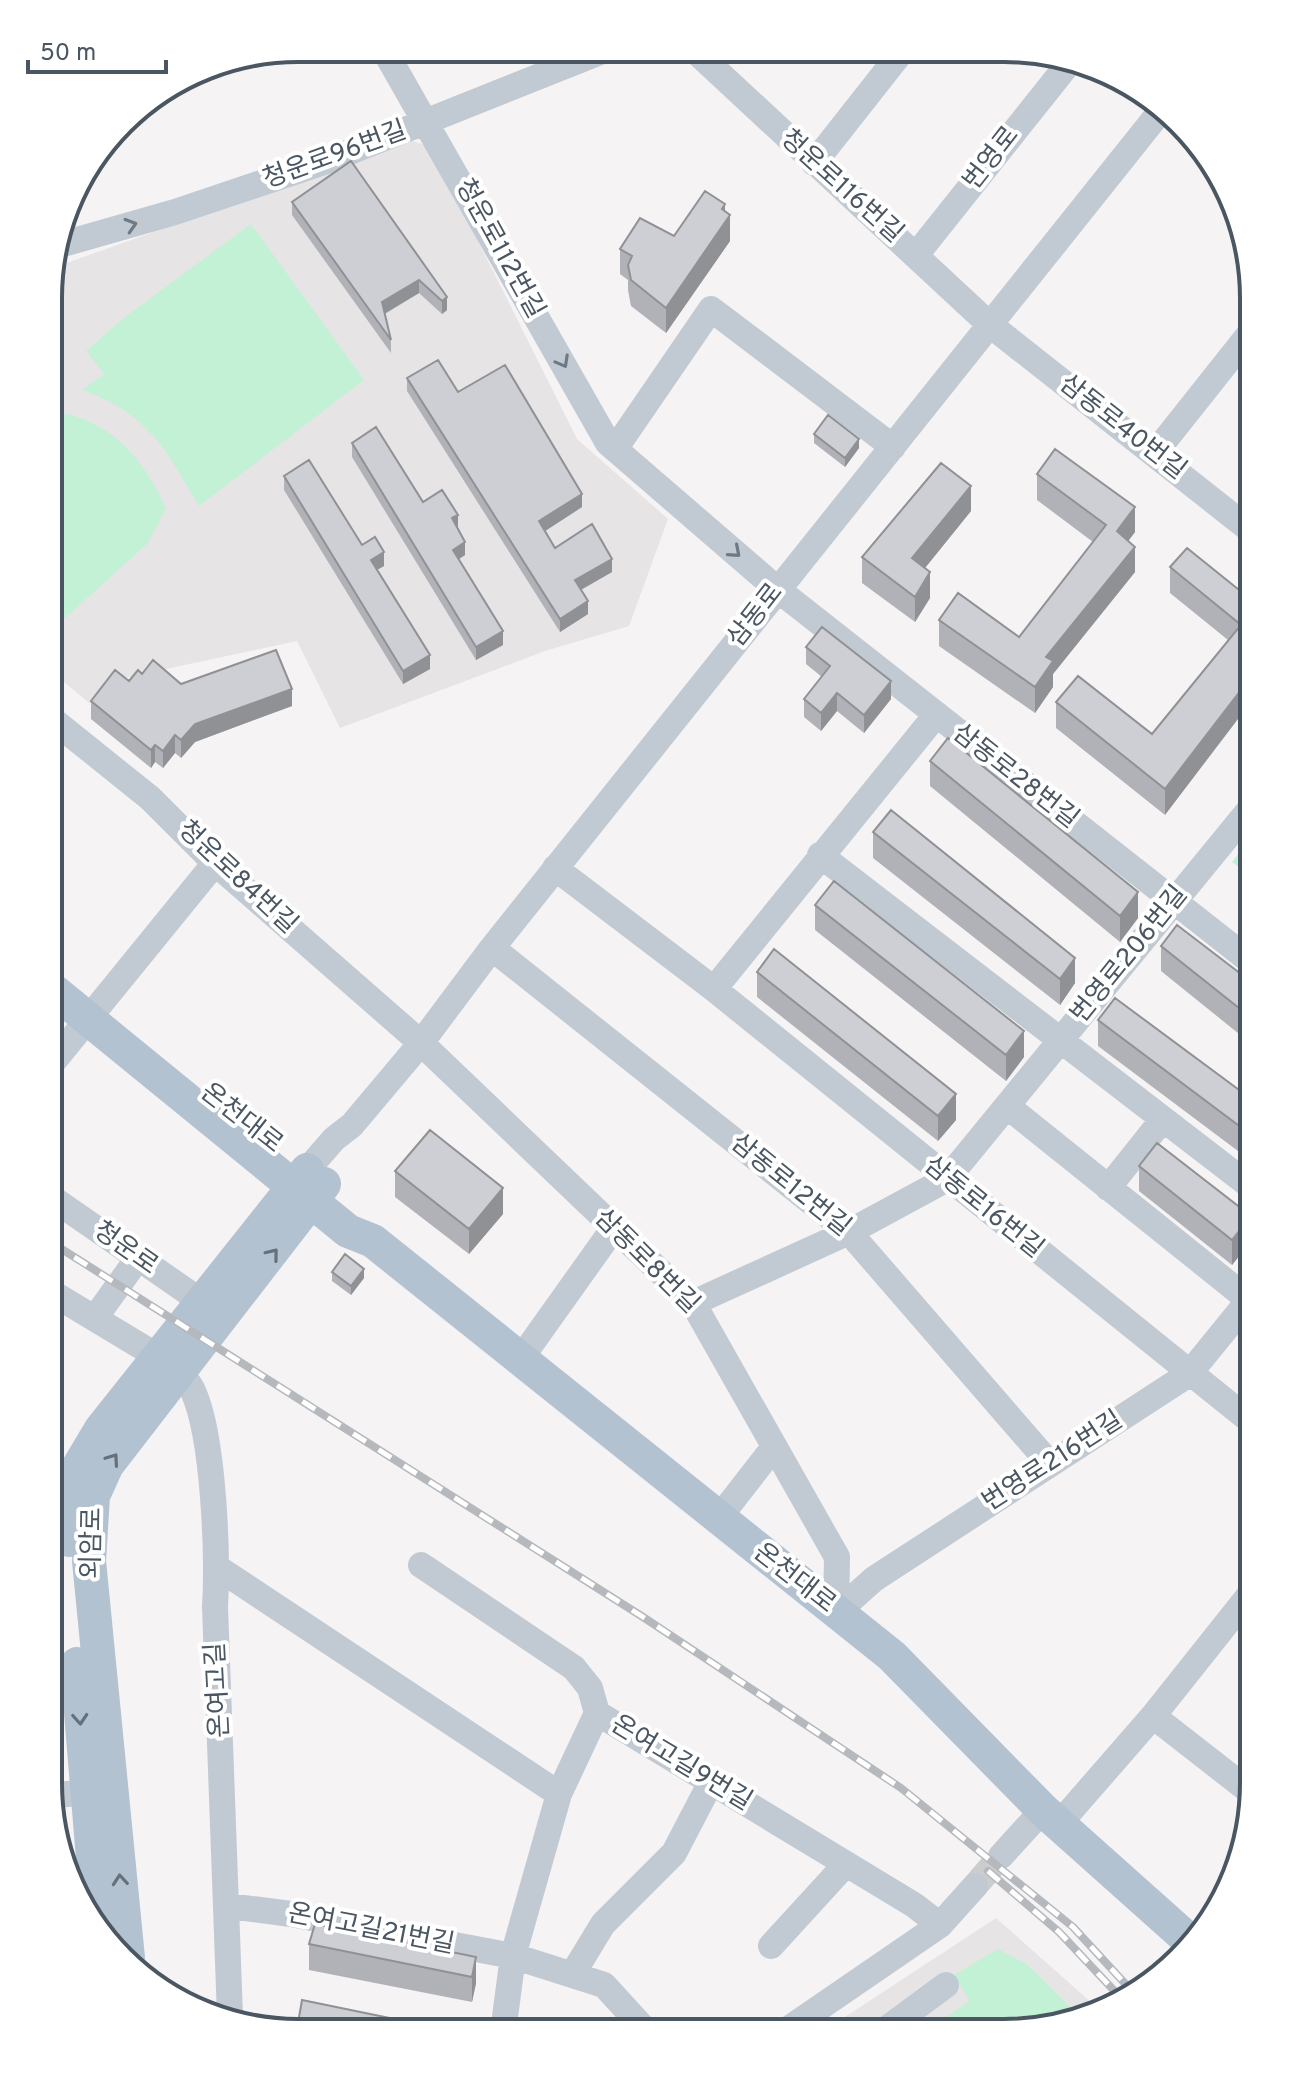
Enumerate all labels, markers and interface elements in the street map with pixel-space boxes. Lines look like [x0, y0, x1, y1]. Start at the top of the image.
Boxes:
scale bar [28, 24, 166, 74]
text: 50 m [40, 39, 96, 69]
street label: 청운로96번길 [259, 115, 411, 197]
street label: 번영로 [957, 121, 1027, 197]
street label: 청운로116번길 [773, 123, 909, 251]
street label: 청운로112번길 [447, 173, 551, 325]
one-way arrow [124, 219, 138, 235]
one-way arrow [553, 354, 568, 368]
street label: 삼동로40번길 [1052, 368, 1192, 488]
one-way arrow [725, 542, 740, 556]
street label: 삼동로 [721, 578, 791, 654]
street label: 삼동로28번길 [945, 717, 1085, 837]
street label: 청운로84번길 [170, 814, 304, 942]
street label: 번영로206번길 [1064, 879, 1196, 1031]
street label: 온천대로 [193, 1077, 289, 1161]
street label: 삼동로12번길 [723, 1127, 857, 1245]
street label: 삼동로16번길 [916, 1150, 1050, 1266]
street label: 삼동로8번길 [586, 1202, 706, 1322]
street label: 청운로 [86, 1215, 164, 1283]
one-way arrow [263, 1249, 278, 1263]
street label: 번영로216번길 [977, 1404, 1129, 1520]
one-way arrow [103, 1453, 118, 1467]
street label: 외암로 [76, 1507, 110, 1579]
street label: 온천대로 [746, 1537, 842, 1621]
street label: 온여고길 [200, 1641, 238, 1739]
street label: 온여고길9번길 [604, 1709, 758, 1819]
one-way arrow [71, 1713, 88, 1726]
one-way arrow [112, 1873, 129, 1886]
street label: 온여고길21번길 [285, 1898, 457, 1962]

